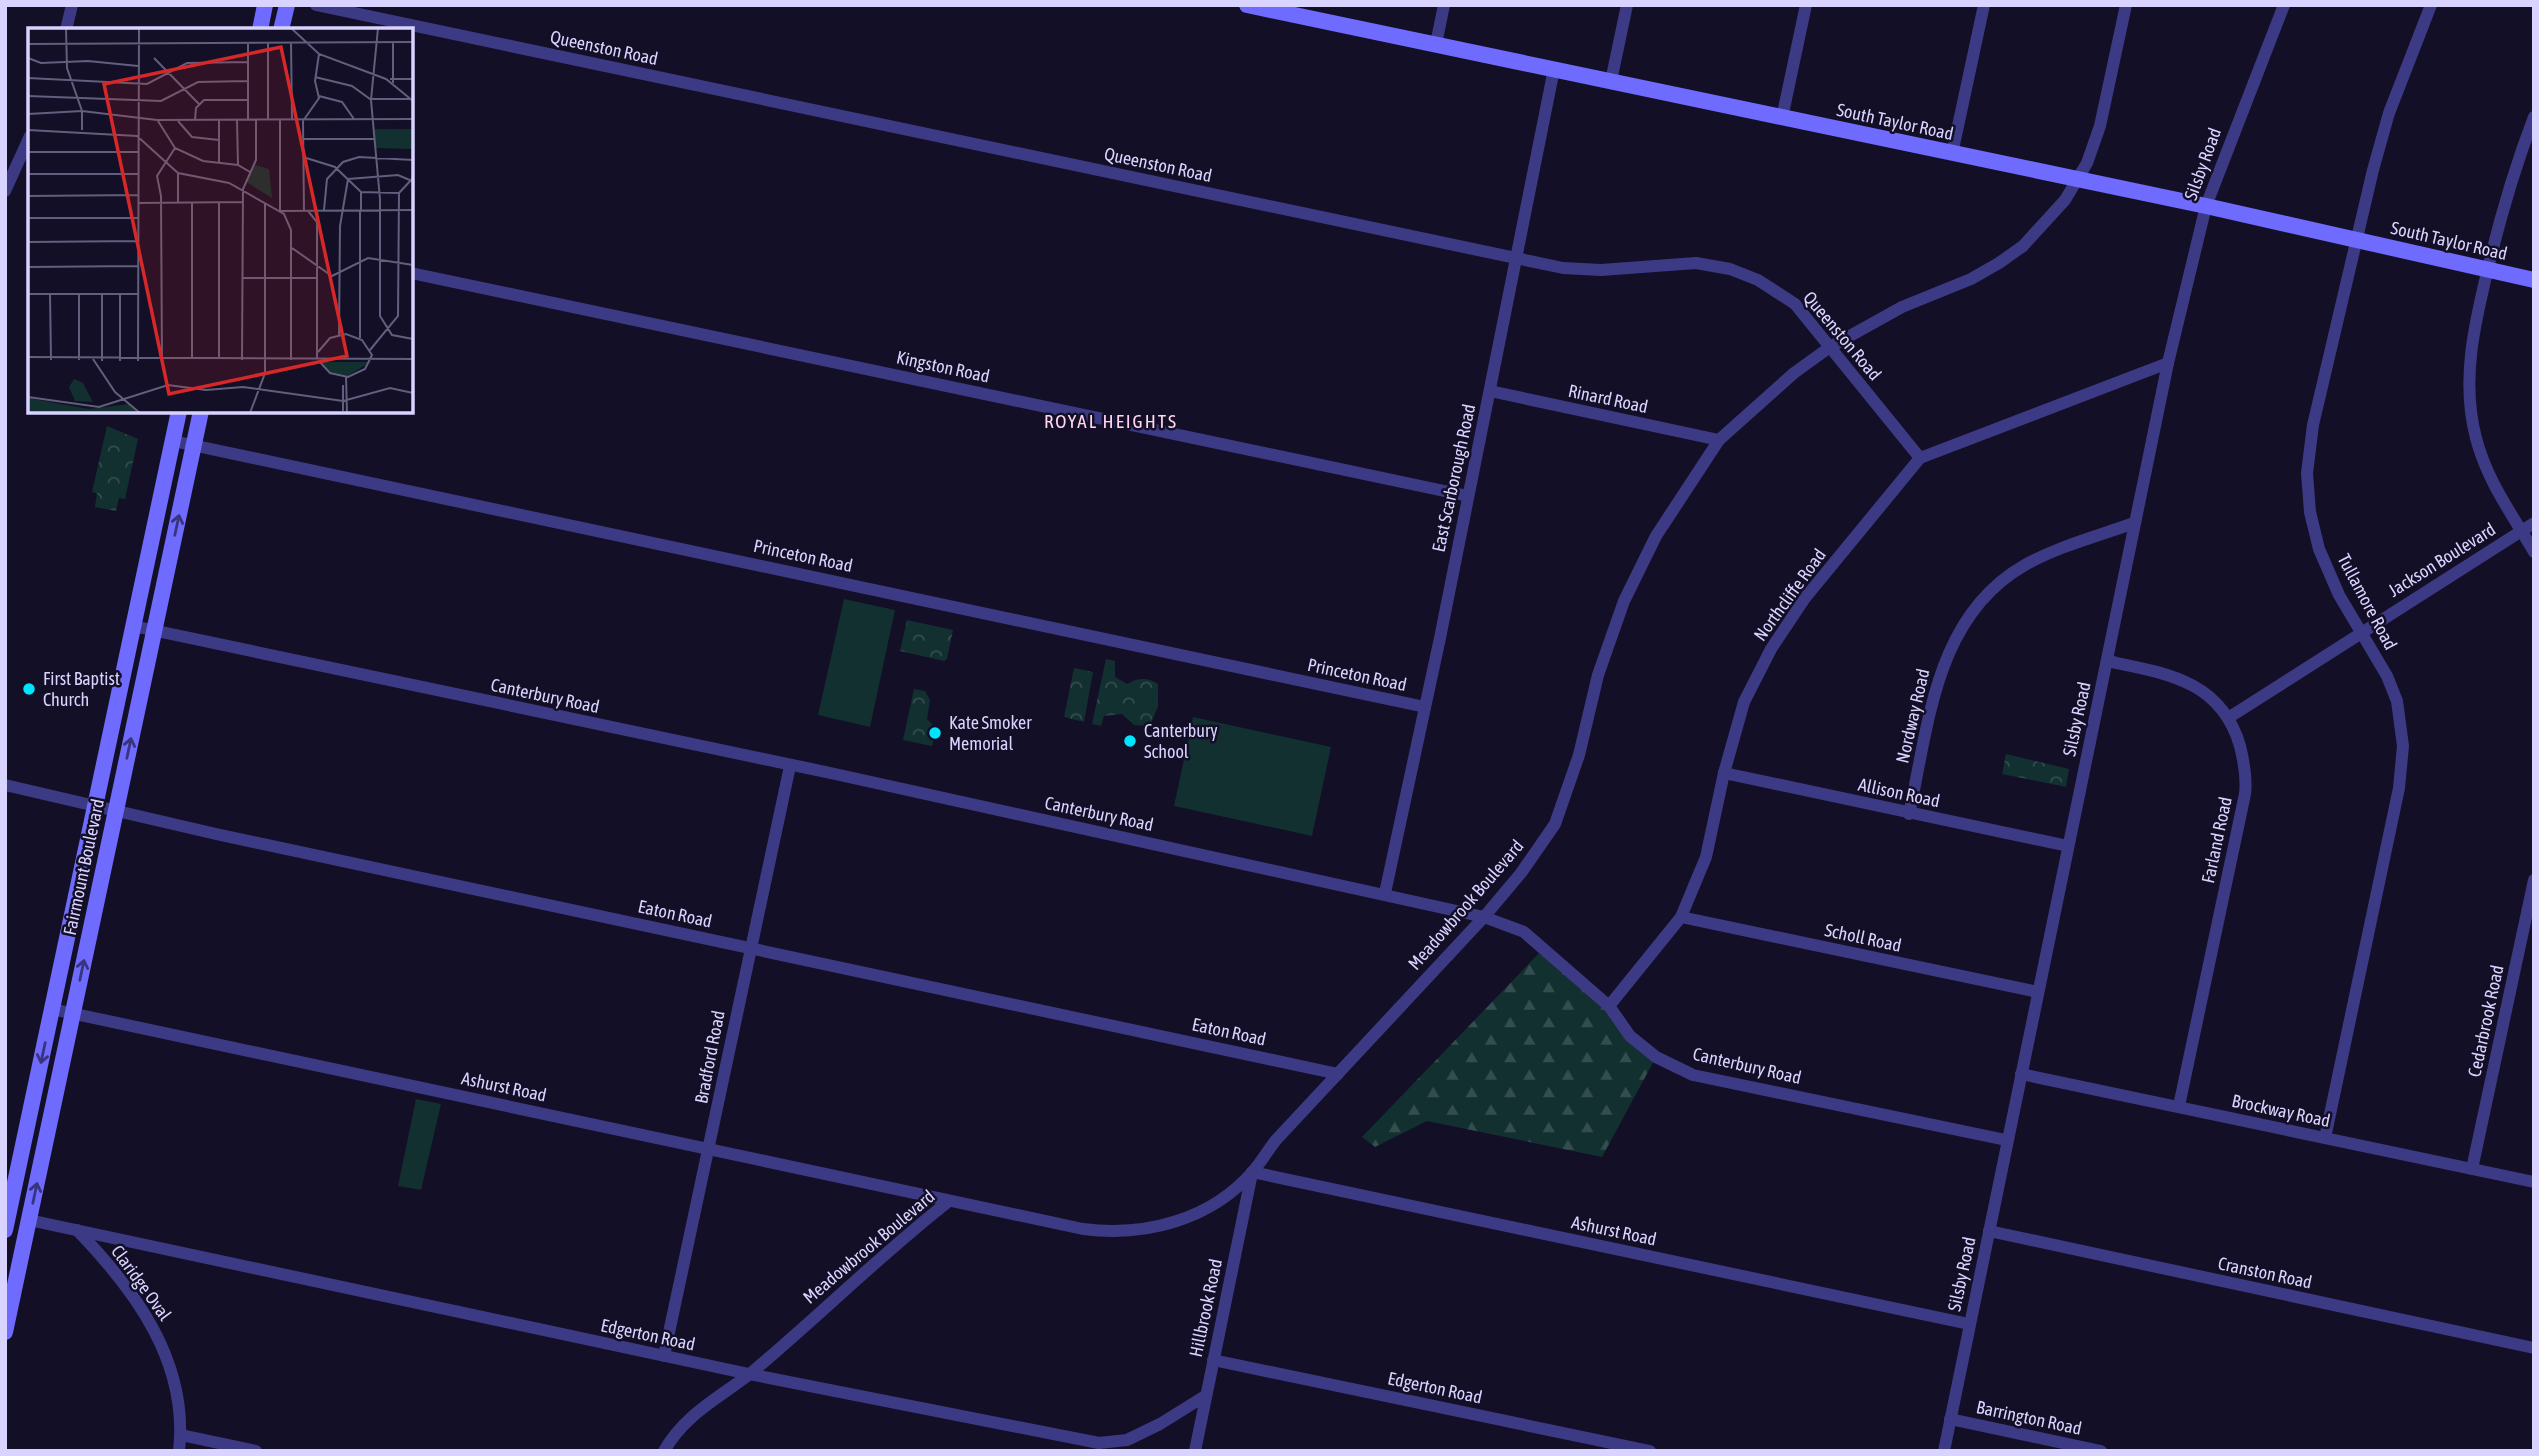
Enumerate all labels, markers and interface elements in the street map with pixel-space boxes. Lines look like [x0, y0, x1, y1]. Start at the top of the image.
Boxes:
street label: Queenston Road [548, 26, 660, 69]
inset map [28, 28, 413, 413]
street label: South Taylor Road [1835, 99, 1955, 144]
street label: Silsby Road [2180, 125, 2225, 203]
street label: Queenston Road [1102, 143, 1214, 186]
street label: South Taylor Road [2389, 217, 2509, 264]
street label: Queenston Road [1799, 287, 1886, 384]
street label: Kingston Road [895, 346, 992, 387]
street label: Rinard Road [1566, 380, 1650, 417]
street label: East Scarborough Road [1428, 402, 1479, 554]
district label: ROYAL HEIGHTS [1044, 410, 1178, 432]
one-way arrow [170, 514, 184, 537]
street label: Jackson Boulevard [2384, 518, 2499, 601]
street label: Princeton Road [752, 535, 855, 576]
street label: Northcliffe Road [1749, 545, 1830, 645]
street label: Tullamore Road [2333, 550, 2401, 653]
street label: Princeton Road [1306, 654, 1409, 695]
street label: Nordway Road [1891, 667, 1934, 765]
place label: First Baptist Church [43, 668, 120, 710]
street label: Canterbury Road [489, 674, 601, 717]
street label: Silsby Road [2058, 680, 2095, 758]
marker: First Baptist Church [21, 681, 37, 697]
place label: Kate Smoker Memorial [949, 712, 1032, 754]
place label: Canterbury School [1144, 720, 1218, 762]
marker: Kate Smoker Memorial [927, 725, 943, 741]
marker: Canterbury School [1122, 733, 1138, 749]
one-way arrow [123, 737, 137, 760]
street label: Allison Road [1856, 774, 1942, 811]
street label: Canterbury Road [1043, 792, 1155, 835]
street label: Farland Road [2197, 795, 2236, 885]
street label: Fairmount Boulevard [59, 797, 108, 937]
street label: Meadowbrook Boulevard [1404, 836, 1528, 974]
street label: Eaton Road [636, 895, 714, 932]
street label: Scholl Road [1823, 919, 1903, 956]
one-way arrow [76, 959, 90, 982]
street label: Cedarbrook Road [2463, 963, 2508, 1079]
street label: Bradford Road [690, 1009, 729, 1105]
street label: Eaton Road [1190, 1013, 1268, 1050]
one-way arrow [36, 1041, 49, 1064]
street label: Canterbury Road [1691, 1043, 1803, 1088]
street label: Ashurst Road [460, 1067, 548, 1106]
street label: Brockway Road [2230, 1090, 2332, 1131]
one-way arrow [28, 1182, 42, 1205]
street label: Meadowbrook Boulevard [799, 1186, 939, 1308]
street label: Ashurst Road [1570, 1211, 1658, 1250]
street label: Silsby Road [1943, 1235, 1980, 1313]
street label: Claridge Oval [107, 1241, 176, 1325]
street label: Cranston Road [2216, 1252, 2314, 1293]
street label: Hillbrook Road [1185, 1257, 1226, 1359]
street label: Edgerton Road [599, 1314, 697, 1355]
street label: Edgerton Road [1386, 1367, 1484, 1408]
street label: Barrington Road [1975, 1396, 2084, 1439]

